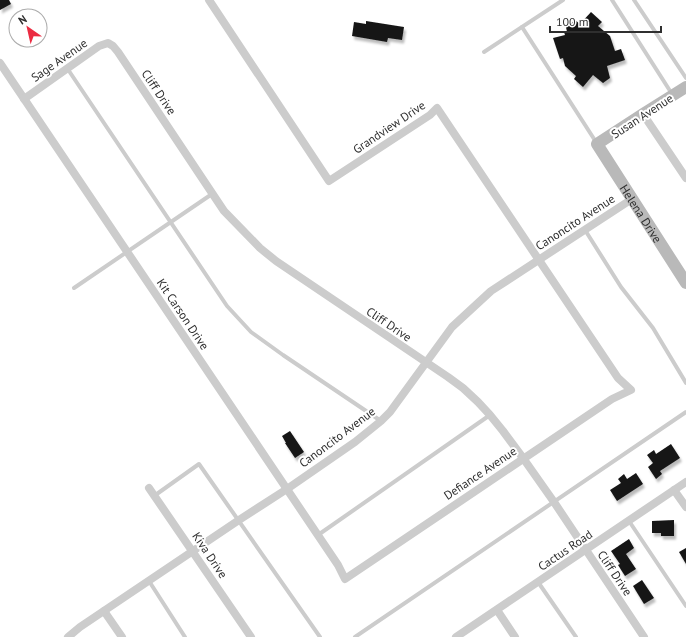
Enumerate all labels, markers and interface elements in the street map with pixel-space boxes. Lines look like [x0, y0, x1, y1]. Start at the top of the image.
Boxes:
north arrow [8, 8, 48, 48]
scale bar [550, 8, 661, 34]
text: N [15, 12, 29, 28]
text: 100 m [556, 14, 589, 29]
street label: Sage Avenue [28, 35, 90, 85]
street label: Cliff Drive [138, 67, 180, 117]
street label: Susan Avenue [608, 90, 676, 142]
street label: Grandview Drive [350, 97, 428, 157]
street label: Helena Drive [617, 181, 666, 245]
street label: Canoncito Avenue [533, 191, 617, 253]
street label: Kit Carson Drive [154, 276, 212, 352]
street label: Cliff Drive [364, 303, 414, 345]
street label: Canoncito Avenue [296, 403, 378, 471]
street label: Defiance Avenue [441, 443, 519, 503]
street label: Cactus Road [535, 526, 595, 574]
street label: Kiva Drive [189, 529, 231, 581]
street label: Cliff Drive [594, 548, 636, 598]

